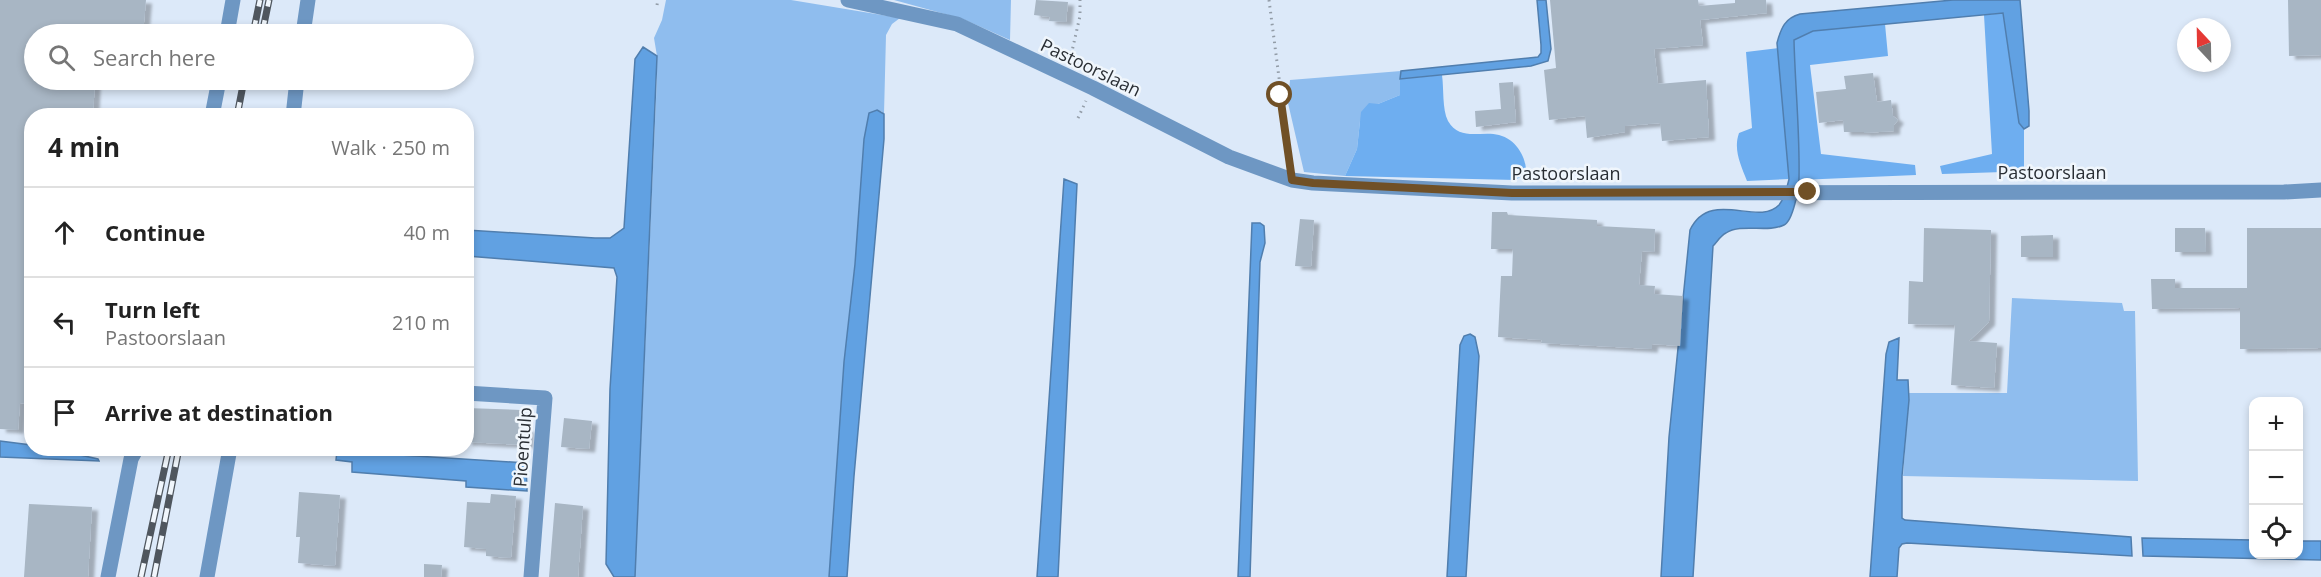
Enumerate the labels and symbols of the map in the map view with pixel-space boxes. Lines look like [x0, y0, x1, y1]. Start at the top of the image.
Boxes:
north arrow [2177, 18, 2231, 72]
street label: Pastoorslaan [1037, 32, 1145, 102]
route start [1266, 81, 1292, 107]
street label: Pastoorslaan [1997, 160, 2107, 184]
street label: Pastoorslaan [1511, 161, 1621, 185]
route end [1794, 178, 1820, 204]
street label: Pioentulp [507, 406, 537, 488]

